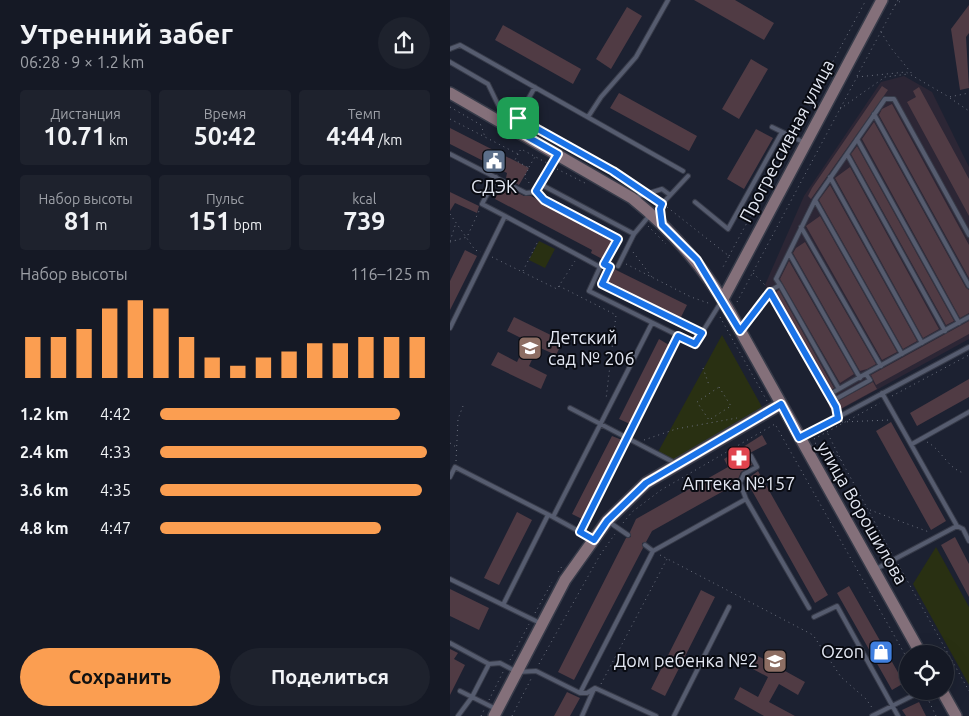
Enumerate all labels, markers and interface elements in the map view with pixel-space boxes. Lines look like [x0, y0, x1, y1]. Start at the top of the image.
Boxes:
button: share [378, 17, 430, 69]
text: Утренний забег [20, 18, 233, 49]
text: 06:28 · 9 × 1.2 km [20, 53, 144, 71]
street label: Прогрессивная улица [735, 56, 838, 225]
pin [497, 97, 539, 139]
icon: arrive [504, 104, 532, 132]
text: Дистанция [51, 106, 121, 122]
text: Время [204, 106, 246, 122]
text: Темп [348, 106, 381, 122]
text: 10.71 [43, 122, 106, 150]
text: 50:42 [194, 122, 256, 150]
text: 4:44 [326, 122, 375, 150]
text: km [106, 132, 128, 148]
text: /km [375, 132, 402, 148]
public building icon: СДЭК [481, 148, 507, 174]
place label: СДЭК [471, 176, 517, 196]
text: Набор высоты [39, 191, 133, 207]
text: Пульс [206, 191, 244, 207]
text: kcal [352, 191, 376, 207]
text: 81 [64, 207, 92, 235]
text: 151 [188, 207, 230, 235]
text: 739 [343, 207, 385, 235]
text: m [92, 217, 107, 233]
text: bpm [230, 217, 262, 233]
text: Набор высоты [20, 265, 128, 283]
text: 116–125 m [350, 265, 430, 283]
place label: Детский сад № 206 [548, 327, 635, 368]
school or university icon: Детский сад № 206 [517, 335, 543, 361]
text: 1.2 km [20, 405, 69, 423]
text: 4:42 [100, 405, 131, 423]
street label: улица Ворошилова [814, 437, 912, 588]
text: 2.4 km [20, 443, 69, 461]
text: 4:33 [100, 443, 131, 461]
pharmacy icon: Аптека №157 [726, 445, 752, 471]
place label: Аптека №157 [683, 473, 795, 493]
text: 3.6 km [20, 481, 69, 499]
text: 4:35 [100, 481, 131, 499]
text: 4.8 km [20, 519, 69, 537]
text: 4:47 [100, 519, 131, 537]
shop icon: Ozon [868, 639, 894, 665]
place label: Ozon [821, 641, 864, 661]
map controls [899, 645, 954, 700]
button: locate [899, 645, 954, 700]
button: Сохранить [20, 648, 220, 706]
button: Поделиться [230, 648, 430, 706]
school or university icon: Дом ребенка №2 [762, 648, 788, 674]
place label: Дом ребенка №2 [614, 650, 758, 670]

